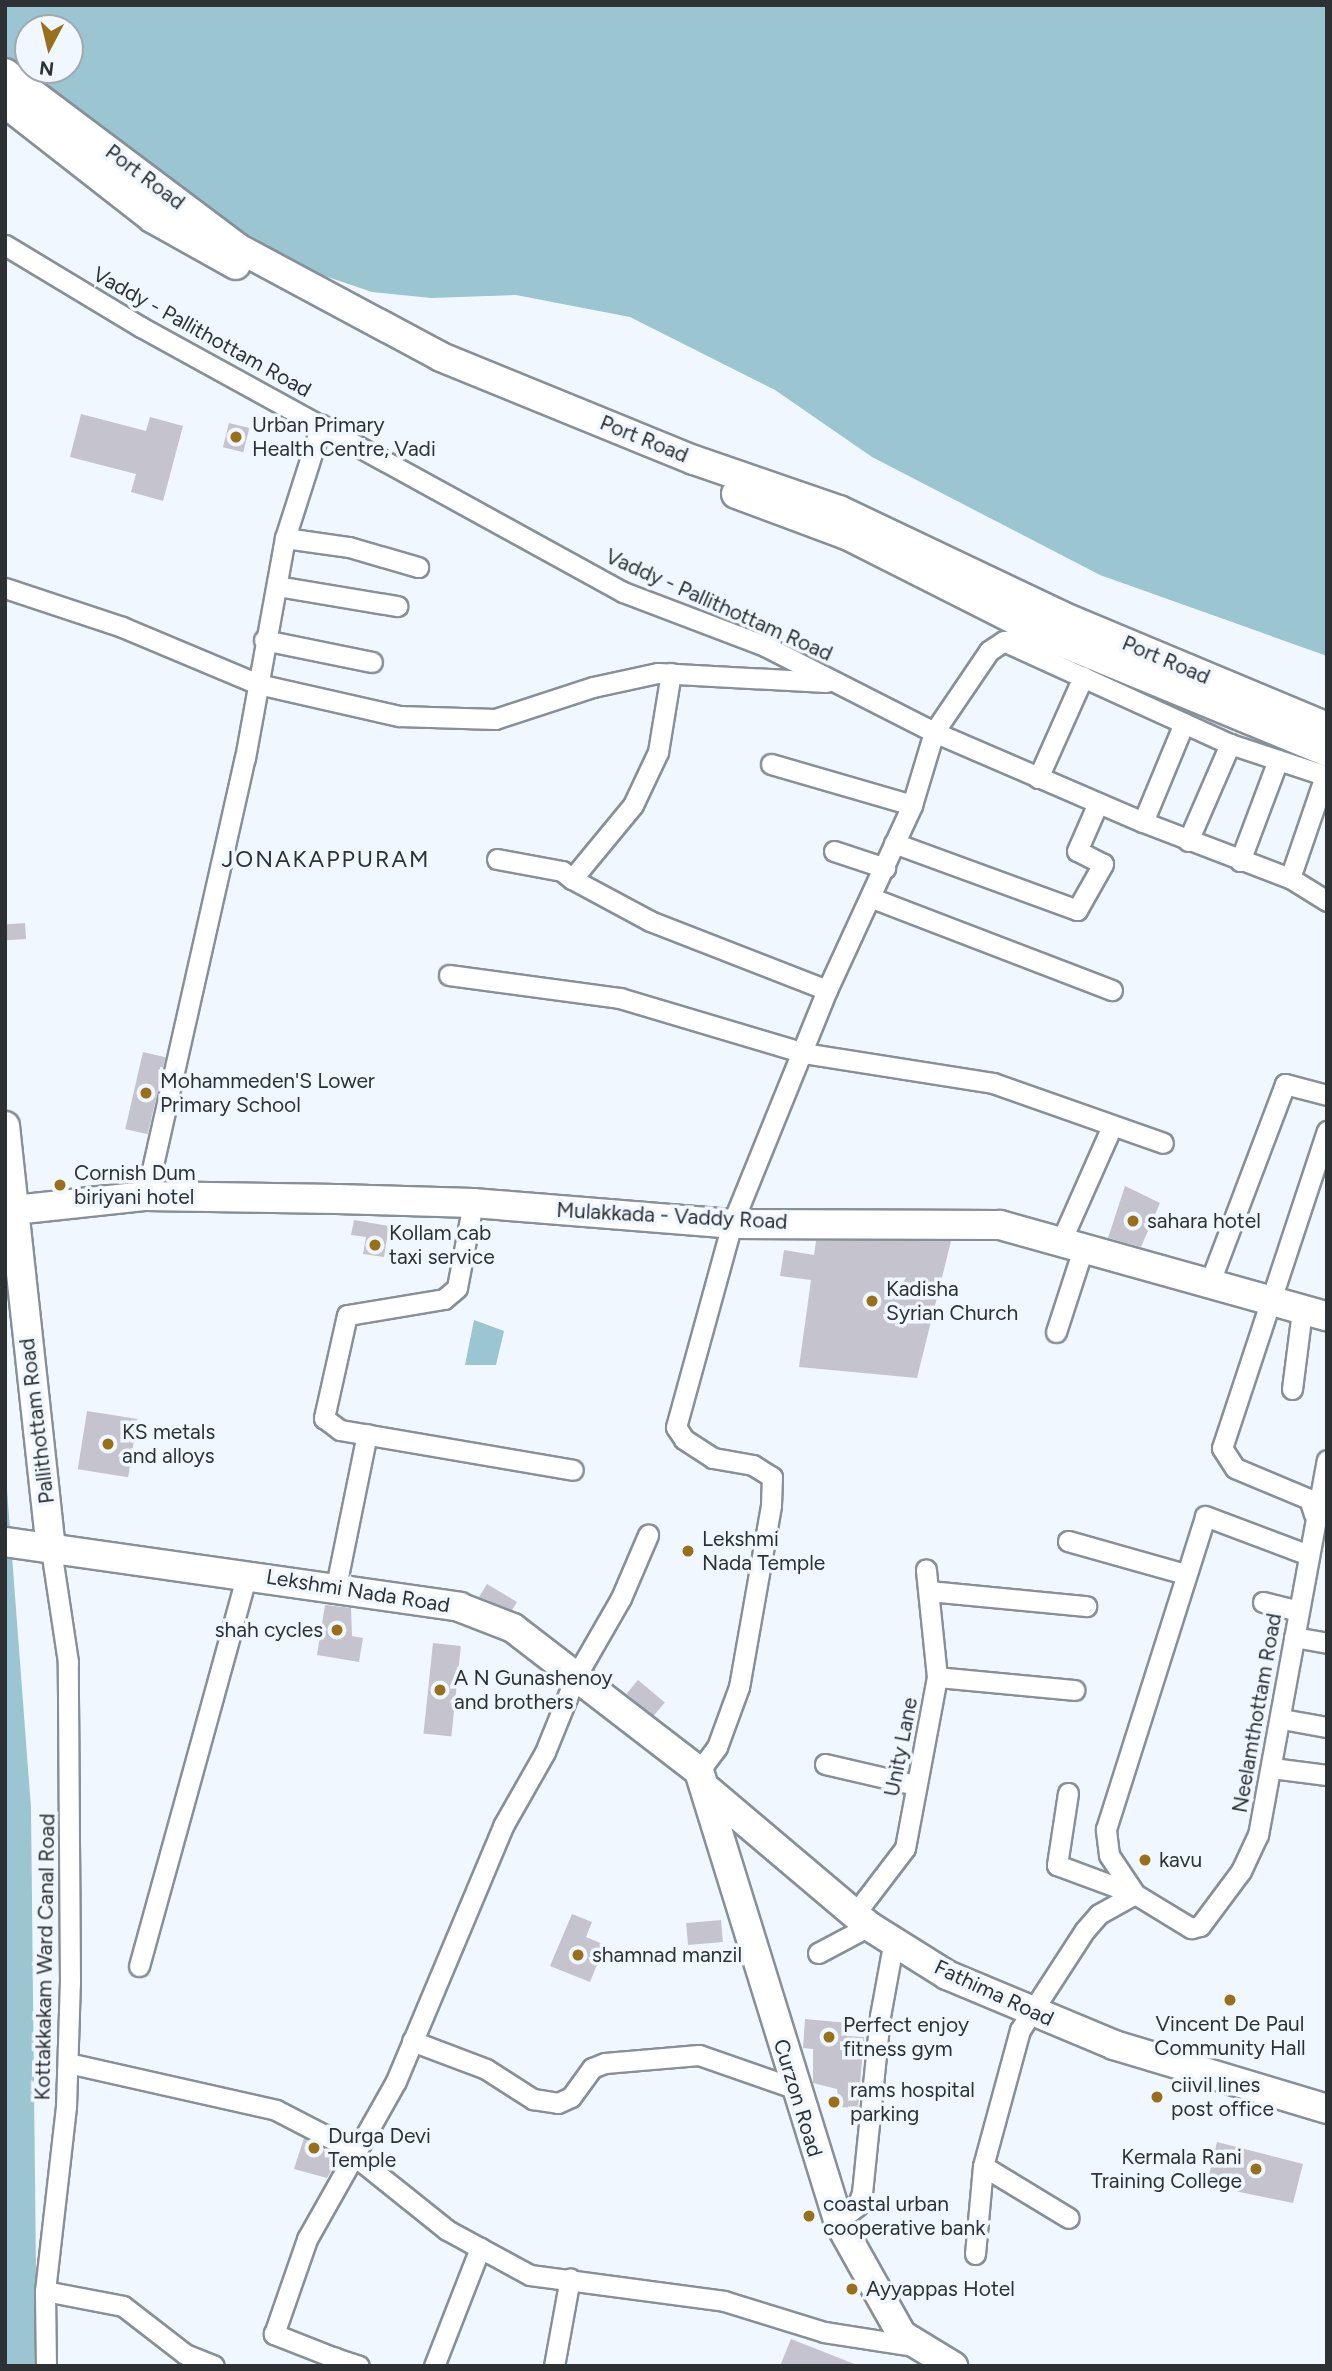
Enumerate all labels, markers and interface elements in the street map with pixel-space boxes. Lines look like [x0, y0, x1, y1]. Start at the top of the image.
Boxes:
north arrow [14, 14, 84, 84]
text: N [38, 56, 55, 81]
street label: Port Road [100, 139, 190, 215]
street label: Vaddy - Pallithottam Road [88, 261, 316, 403]
street label: Port Road [596, 410, 692, 468]
place label: Urban Primary Health Centre, Vadi [252, 412, 436, 462]
marker: Urban Primary Health Centre, Vadi [226, 427, 246, 447]
street label: Vaddy - Pallithottam Road [602, 544, 836, 666]
street label: Port Road [1118, 630, 1214, 690]
district label: JONAKAPPURAM [223, 845, 429, 873]
place label: Mohammeden'S Lower Primary School [160, 1068, 375, 1118]
marker: Mohammeden'S Lower Primary School [138, 1085, 154, 1101]
place label: Cornish Dum biriyani hotel [74, 1160, 196, 1210]
marker: Cornish Dum biriyani hotel [52, 1177, 68, 1193]
street label: Mulakkada - Vaddy Road [556, 1197, 788, 1235]
place label: sahara hotel [1147, 1208, 1261, 1234]
marker: sahara hotel [1125, 1213, 1141, 1229]
place label: Kollam cab taxi service [389, 1220, 495, 1270]
marker: Kollam cab taxi service [367, 1237, 383, 1253]
place label: Kadisha Syrian Church [886, 1276, 1018, 1326]
marker: Kadisha Syrian Church [864, 1293, 880, 1309]
street label: Pallithottam Road [14, 1337, 60, 1505]
place label: KS metals and alloys [122, 1419, 215, 1469]
marker: KS metals and alloys [100, 1436, 116, 1452]
place label: Lekshmi Nada Temple [702, 1526, 825, 1576]
marker: Lekshmi Nada Temple [680, 1543, 696, 1559]
street label: Lekshmi Nada Road [264, 1564, 452, 1618]
street label: Neelamthottam Road [1227, 1611, 1287, 1815]
place label: shah cycles [215, 1617, 323, 1643]
marker: shah cycles [329, 1622, 345, 1638]
place label: A N Gunashenoy and brothers [454, 1665, 613, 1715]
marker: A N Gunashenoy and brothers [432, 1682, 448, 1698]
street label: Unity Lane [879, 1695, 923, 1799]
street label: Kottakkakam Ward Canal Road [30, 1813, 60, 2101]
place label: kavu [1159, 1847, 1202, 1873]
marker: kavu [1137, 1852, 1153, 1868]
place label: shamnad manzil [592, 1942, 742, 1968]
marker: shamnad manzil [570, 1947, 586, 1963]
street label: Fathima Road [930, 1954, 1058, 2032]
marker: Vincent De Paul Community Hall [1222, 1992, 1238, 2008]
place label: Vincent De Paul Community Hall [1154, 2011, 1306, 2061]
place label: Perfect enjoy fitness gym [843, 2012, 969, 2062]
marker: Perfect enjoy fitness gym [821, 2029, 837, 2045]
street label: Curzon Road [768, 2036, 828, 2160]
place label: ciivil lines post office [1171, 2072, 1274, 2122]
place label: rams hospital parking [850, 2077, 975, 2127]
marker: ciivil lines post office [1149, 2089, 1165, 2105]
marker: rams hospital parking [824, 2092, 844, 2112]
place label: Durga Devi Temple [328, 2123, 431, 2173]
marker: Durga Devi Temple [306, 2140, 322, 2156]
place label: Kermala Rani Training College [1091, 2144, 1242, 2194]
marker: Kermala Rani Training College [1248, 2161, 1264, 2177]
place label: coastal urban cooperative bank [823, 2191, 985, 2241]
marker: coastal urban cooperative bank [801, 2208, 817, 2224]
place label: Ayyappas Hotel [866, 2276, 1015, 2302]
marker: Ayyappas Hotel [844, 2281, 860, 2297]

